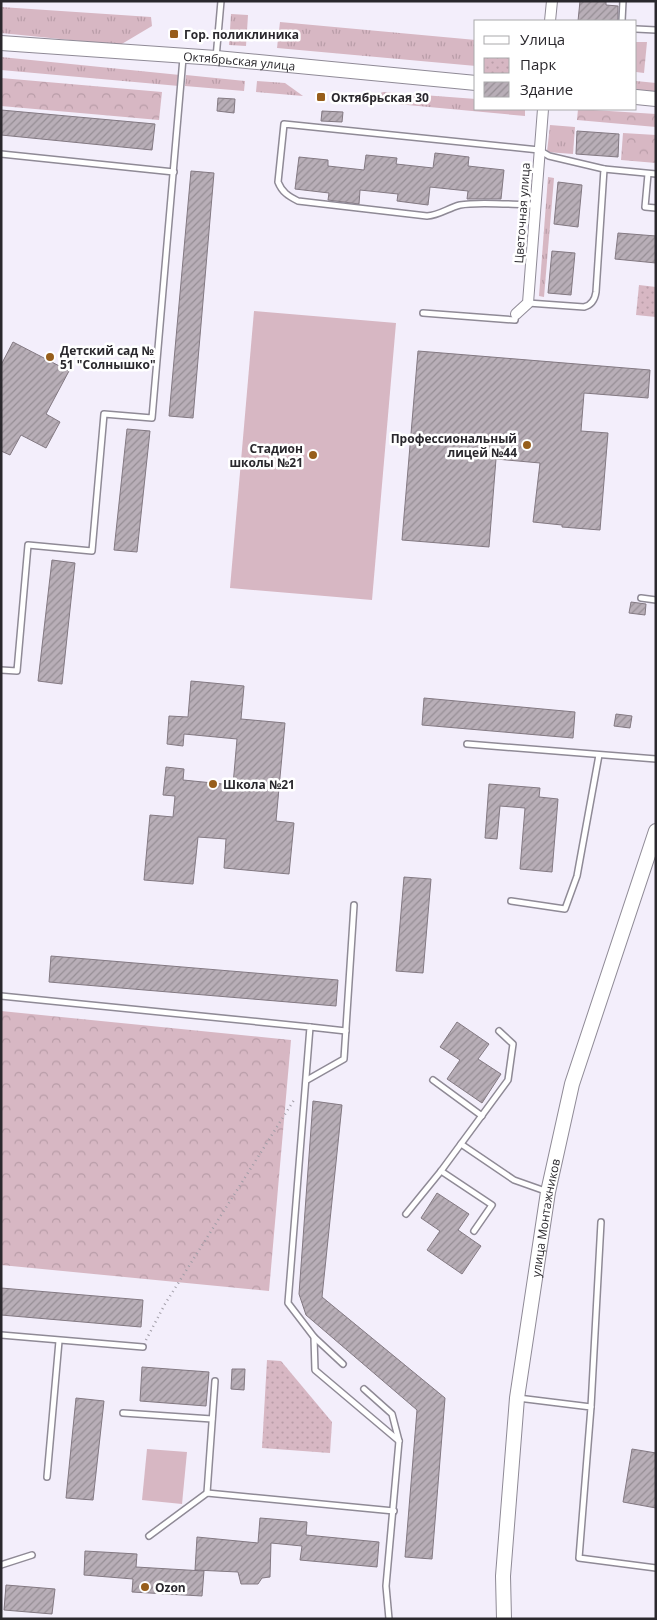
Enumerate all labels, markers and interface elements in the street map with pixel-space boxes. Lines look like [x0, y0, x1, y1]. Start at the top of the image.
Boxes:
legend [474, 20, 637, 110]
place label: Гор. поликлиника [184, 26, 299, 43]
marker: Гор. поликлиника [168, 28, 180, 40]
text: Улица [520, 29, 565, 49]
street label: Октябрьская улица [183, 47, 296, 74]
text: Парк [520, 54, 556, 74]
text: Здание [520, 79, 573, 99]
place label: Октябрьская 30 [331, 89, 429, 106]
marker: Октябрьская 30 [315, 91, 327, 103]
street label: Цветочная улица [510, 162, 534, 264]
place label: Детский сад № 51 "Солнышко" [60, 342, 156, 373]
marker: Детский сад № 51 "Солнышко" [44, 351, 56, 363]
place label: Профессиональный лицей №44 [391, 430, 517, 461]
marker: Профессиональный лицей №44 [521, 439, 533, 451]
place label: Стадион школы №21 [229, 440, 303, 471]
marker: Стадион школы №21 [307, 449, 319, 461]
place label: Школа №21 [223, 776, 295, 793]
marker: Школа №21 [207, 778, 219, 790]
street label: улица Монтажников [527, 1157, 564, 1278]
place label: Ozon [155, 1579, 186, 1596]
marker: Ozon [139, 1581, 151, 1593]

